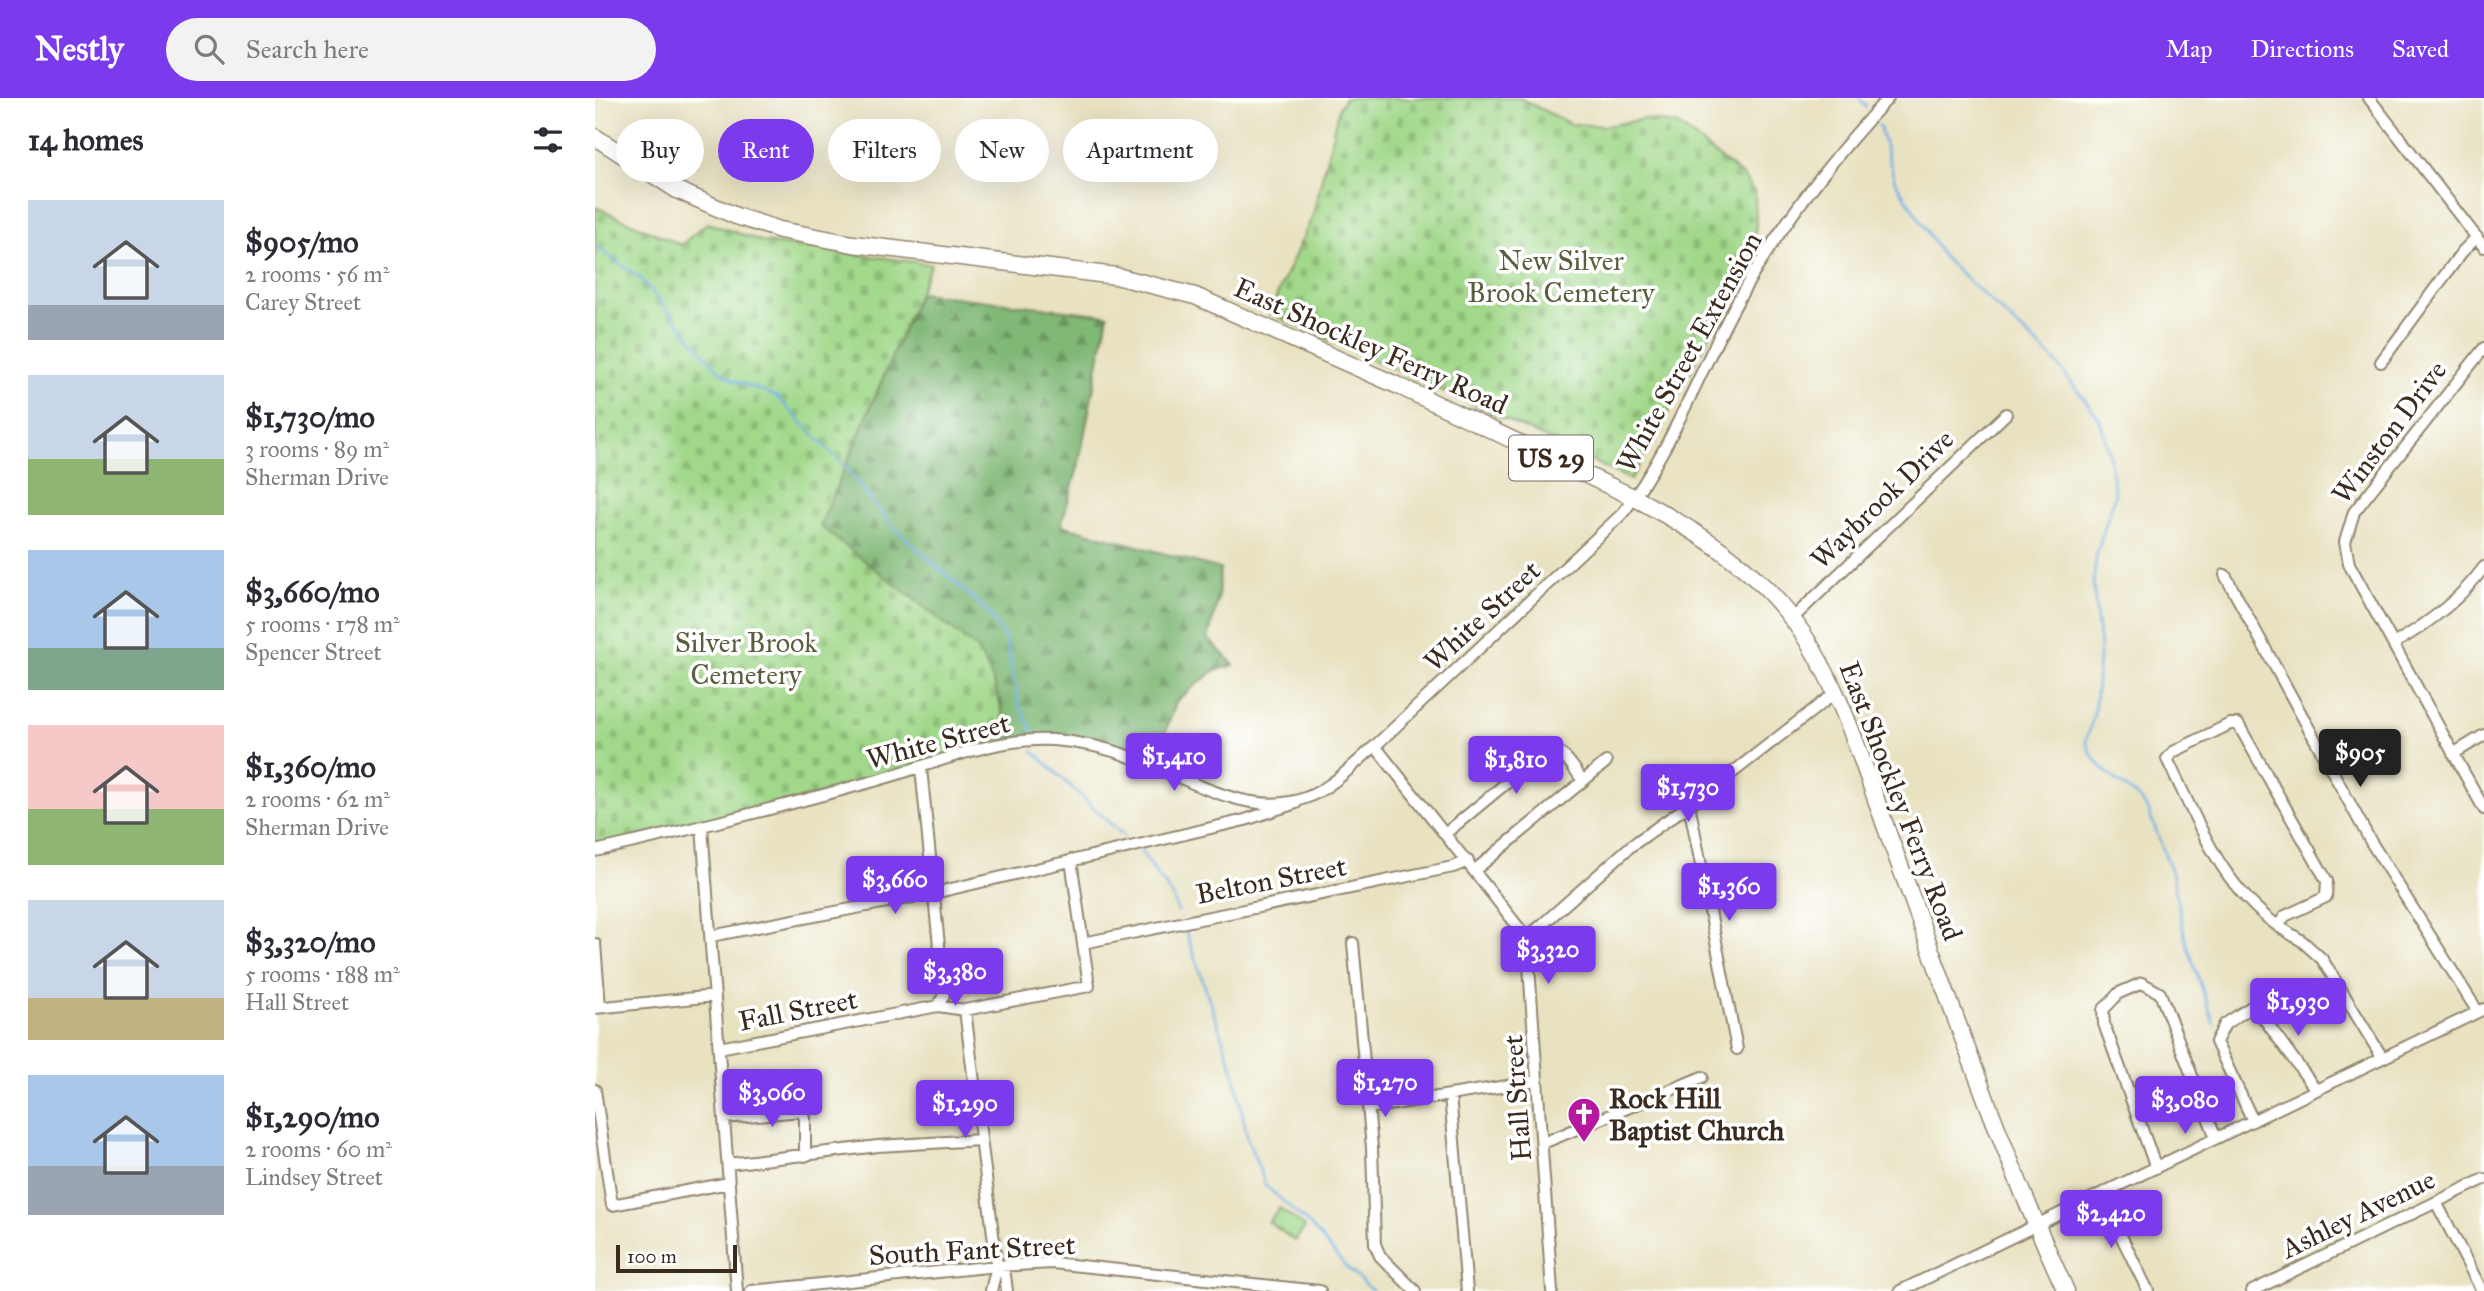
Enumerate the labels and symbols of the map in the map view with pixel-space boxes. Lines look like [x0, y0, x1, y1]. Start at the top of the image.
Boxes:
street label: White Street Extension [1608, 226, 1770, 478]
park label: New Silver Brook Cemetery [1467, 243, 1656, 310]
street label: East Shockley Ferry Road [1229, 270, 1513, 422]
street label: Winston Drive [2324, 354, 2454, 510]
street label: Waybrook Drive [1803, 422, 1961, 576]
road number: US 29 [1509, 436, 1593, 480]
street label: White Street [1416, 553, 1548, 679]
park label: Silver Brook Cemetery [675, 625, 817, 692]
street label: East Shockley Ferry Road [1832, 657, 1970, 945]
street label: White Street [862, 705, 1014, 777]
pin: $905 [2319, 730, 2401, 789]
pin: $1,410 [1117, 734, 1231, 793]
pin: $1,810 [1459, 736, 1573, 796]
pin: $1,730 [1631, 764, 1745, 824]
street label: Belton Street [1193, 848, 1349, 912]
pin: $3,660 [838, 856, 952, 916]
pin: $1,360 [1672, 864, 1786, 923]
pin: $3,320 [1491, 926, 1605, 986]
pin: $3,380 [898, 948, 1012, 1008]
pin: $1,930 [2241, 978, 2355, 1038]
street label: Fall Street [736, 981, 860, 1039]
street label: Hall Street [1495, 1033, 1539, 1162]
pin: $1,270 [1328, 1060, 1442, 1119]
pin: $3,060 [715, 1070, 829, 1129]
pin: $3,080 [2128, 1076, 2242, 1136]
pin: $1,290 [908, 1080, 1022, 1140]
place label: Rock Hill Baptist Church [1609, 1081, 1785, 1148]
church icon: Rock Hill Baptist Church [1565, 1095, 1603, 1144]
street label: Ashley Avenue [2274, 1162, 2441, 1267]
pin: $2,420 [2054, 1190, 2168, 1250]
street label: South Fant Street [868, 1227, 1076, 1273]
scale bar [616, 1242, 737, 1274]

